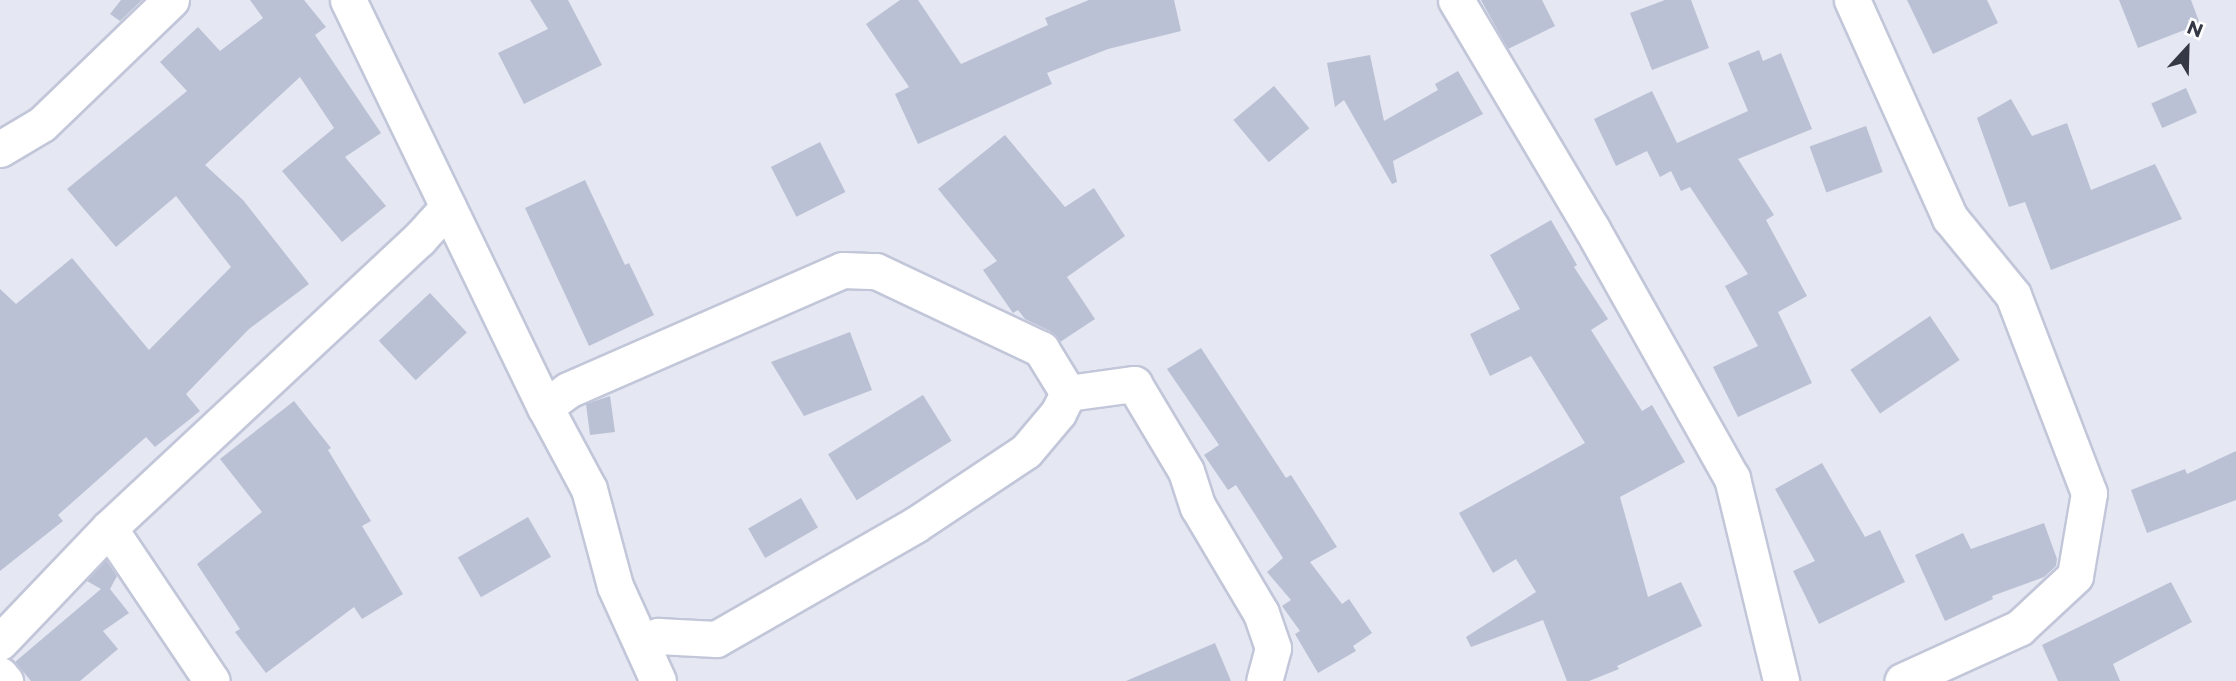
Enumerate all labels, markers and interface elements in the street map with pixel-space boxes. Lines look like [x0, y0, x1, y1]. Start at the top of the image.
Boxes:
north arrow [2152, 14, 2222, 84]
text: N [2184, 16, 2206, 43]

